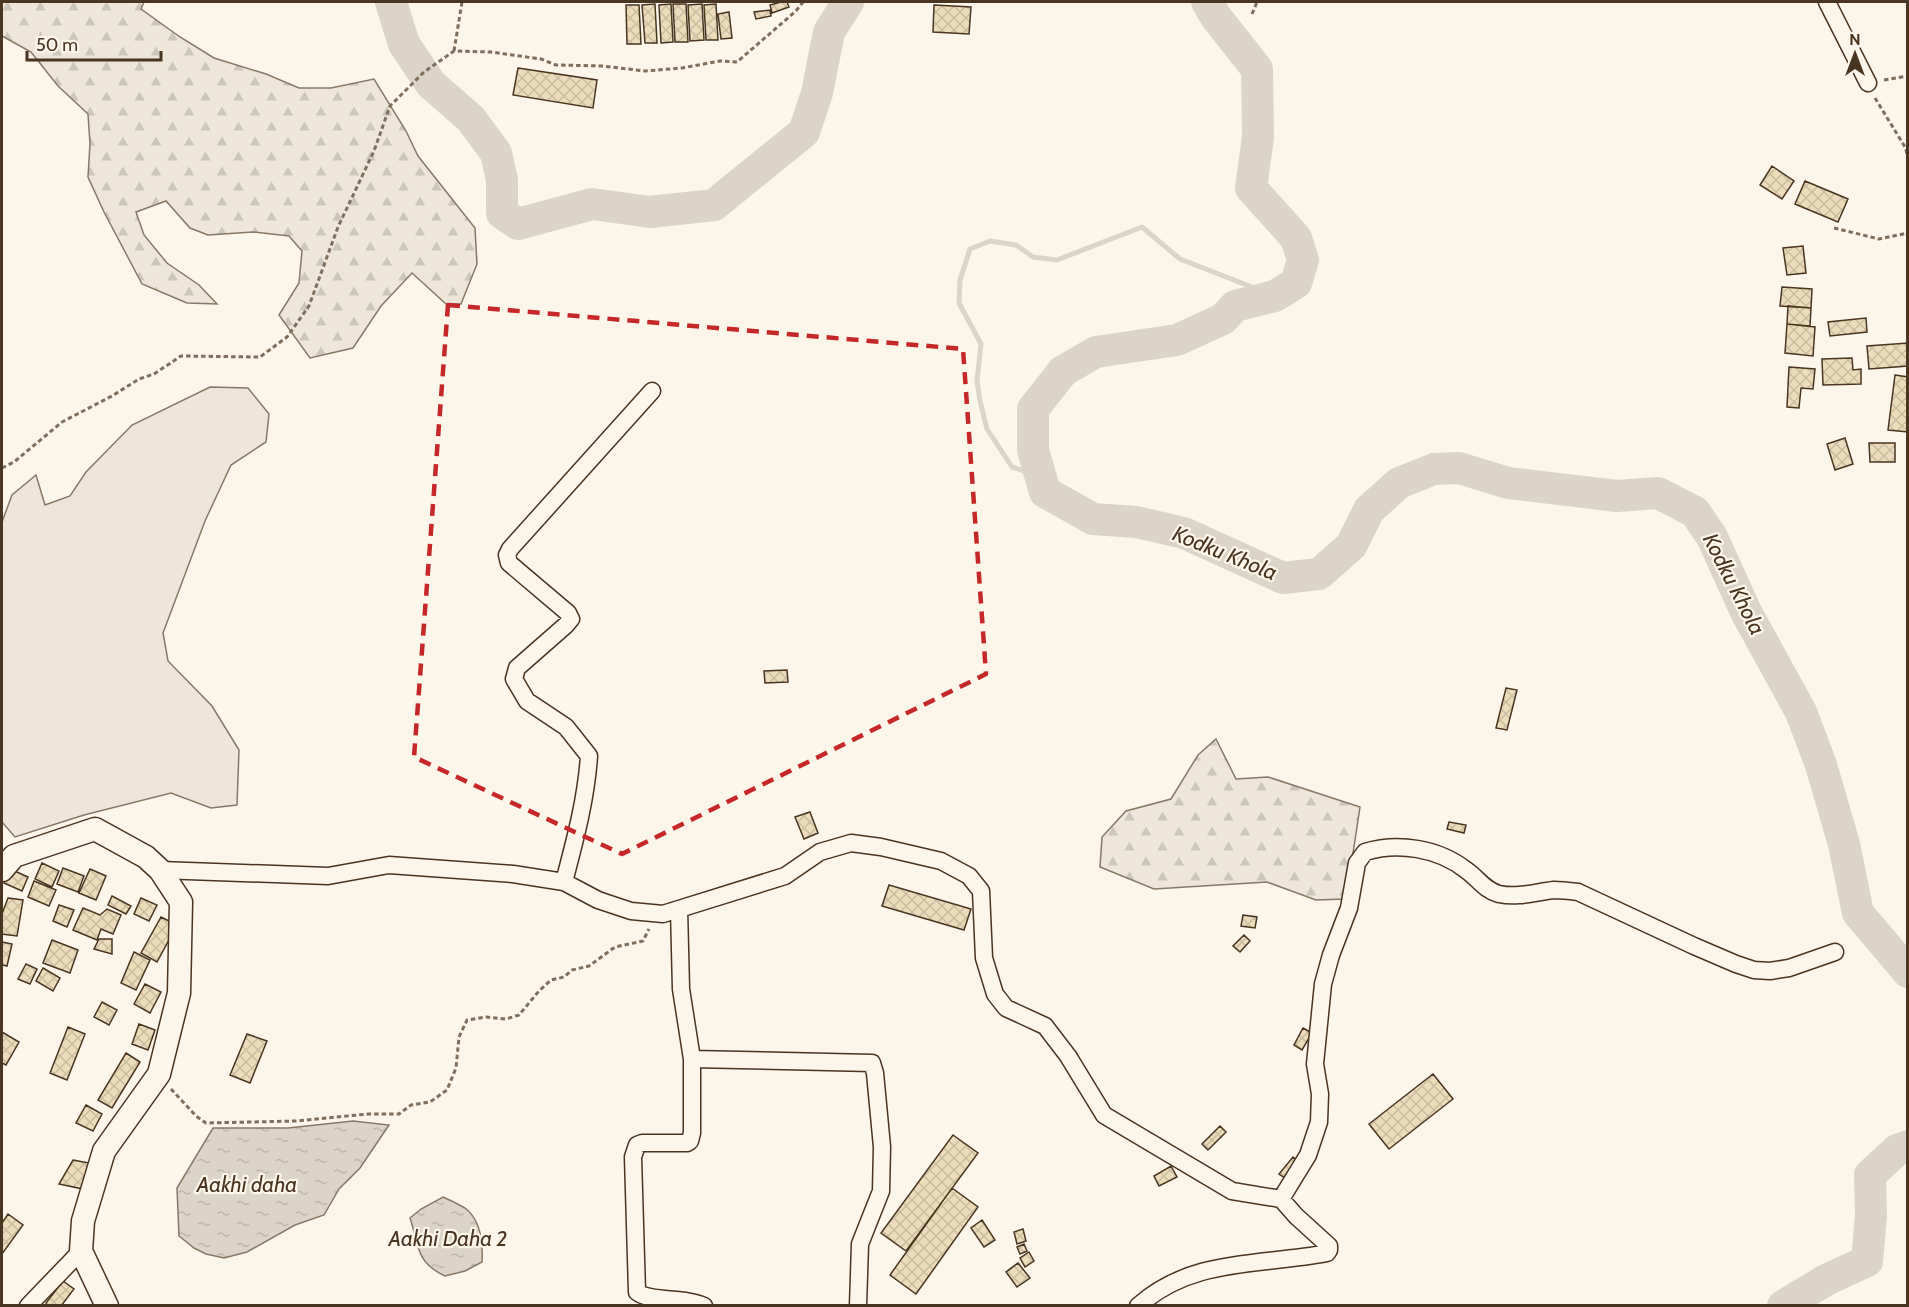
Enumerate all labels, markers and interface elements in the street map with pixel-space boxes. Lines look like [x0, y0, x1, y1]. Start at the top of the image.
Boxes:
scale bar [27, 24, 160, 62]
north arrow [1825, 24, 1885, 84]
text: N [1849, 30, 1861, 49]
text: 50 m [36, 34, 78, 56]
water label: Kodku Khola [1169, 520, 1281, 586]
water label: Kodku Khola [1697, 529, 1771, 639]
water label: Aakhi daha [196, 1171, 297, 1198]
water label: Aakhi Daha 2 [388, 1225, 507, 1252]

